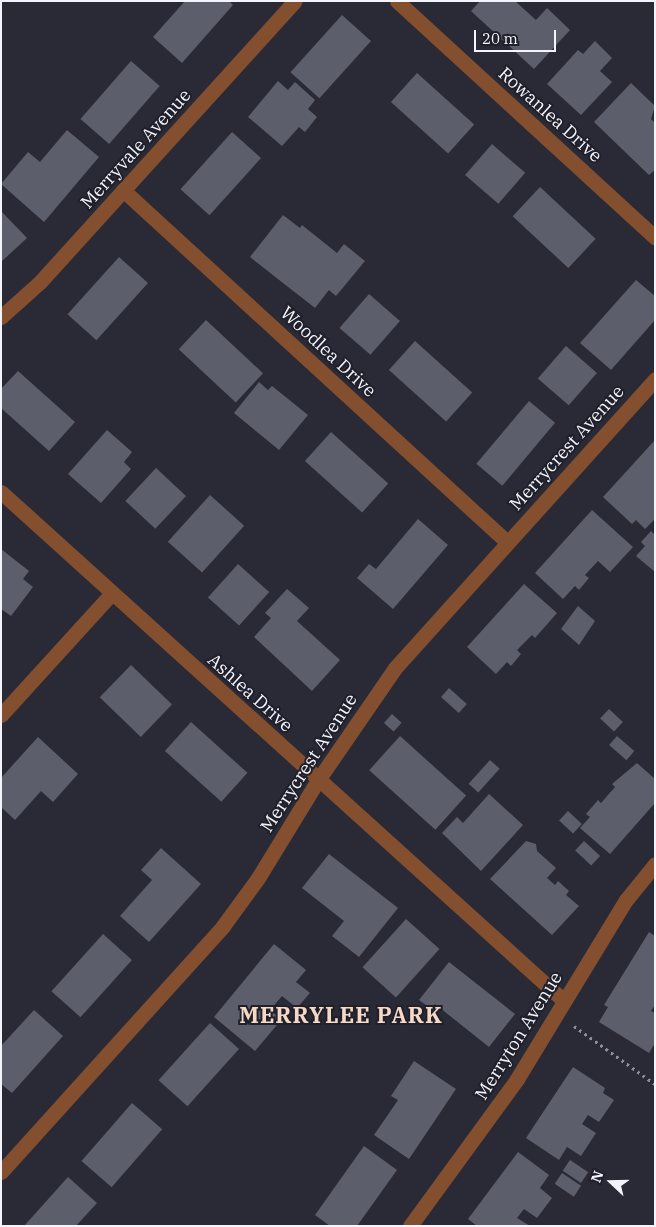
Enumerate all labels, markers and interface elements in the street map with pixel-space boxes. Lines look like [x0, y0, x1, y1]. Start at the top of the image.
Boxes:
scale bar [476, 20, 558, 52]
text: 20 m [482, 29, 518, 48]
street label: Rowanlea Drive [494, 63, 606, 167]
street label: Merryvale Avenue [77, 85, 195, 213]
street label: Woodlea Drive [276, 302, 380, 402]
street label: Merrycrest Avenue [505, 381, 629, 515]
street label: Ashlea Drive [203, 649, 297, 737]
street label: Merrycrest Avenue [256, 690, 362, 836]
street label: Merryton Avenue [471, 968, 567, 1104]
district label: MERRYLEE PARK [238, 1002, 444, 1028]
north arrow [586, 1157, 636, 1207]
text: N [587, 1168, 607, 1185]

